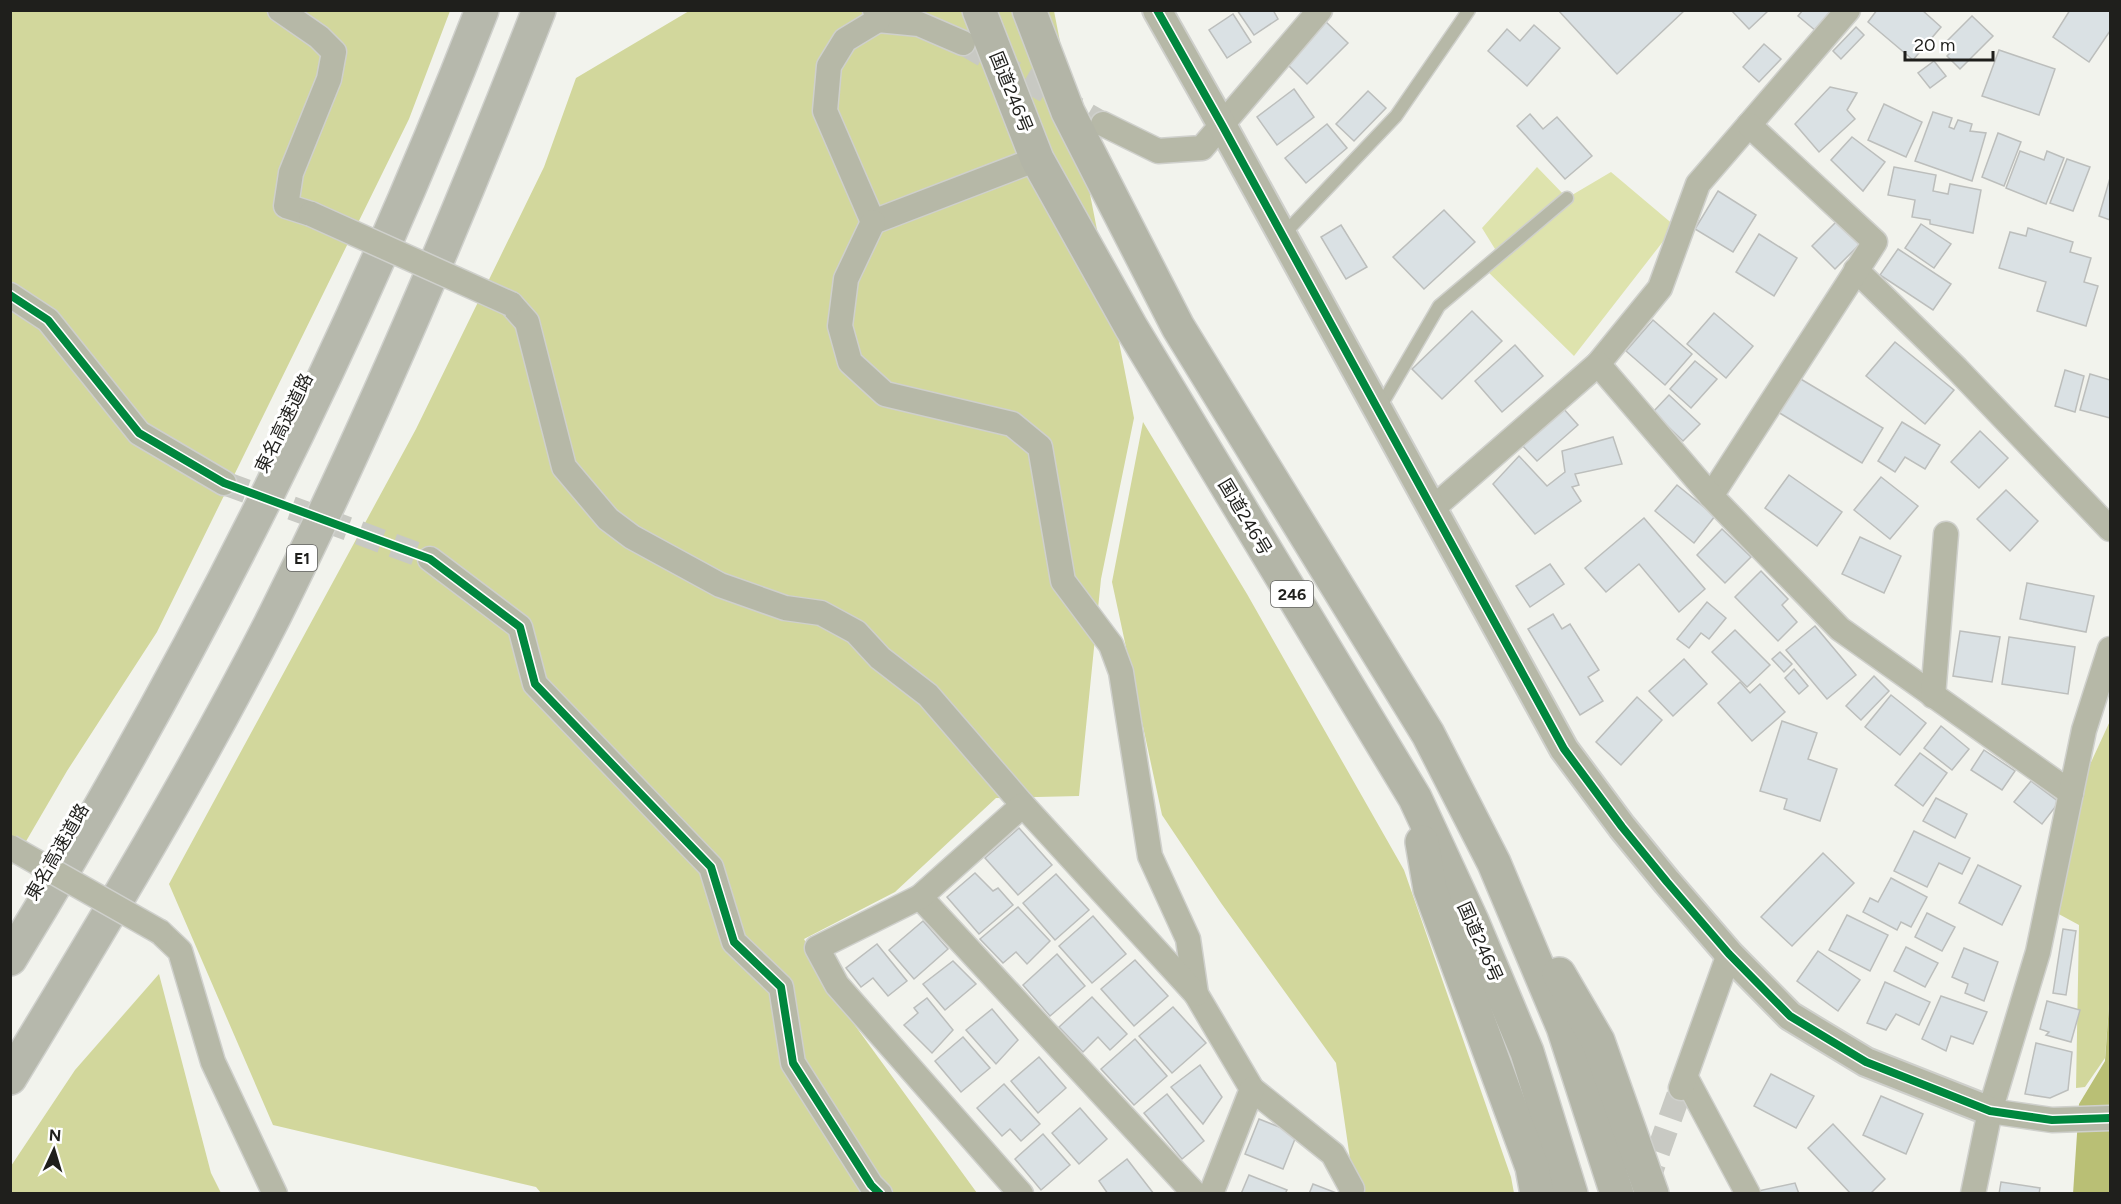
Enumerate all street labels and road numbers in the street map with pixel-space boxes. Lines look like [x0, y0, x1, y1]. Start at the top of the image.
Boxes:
street label: 国道246号 [985, 48, 1037, 136]
street label: 東名高速道路 [250, 370, 318, 476]
street label: 国道246号 [1214, 475, 1276, 559]
road number: E1 [287, 545, 317, 571]
road number: 246 [1271, 581, 1313, 607]
street label: 東名高速道路 [20, 800, 94, 904]
street label: 国道246号 [1453, 899, 1507, 985]

